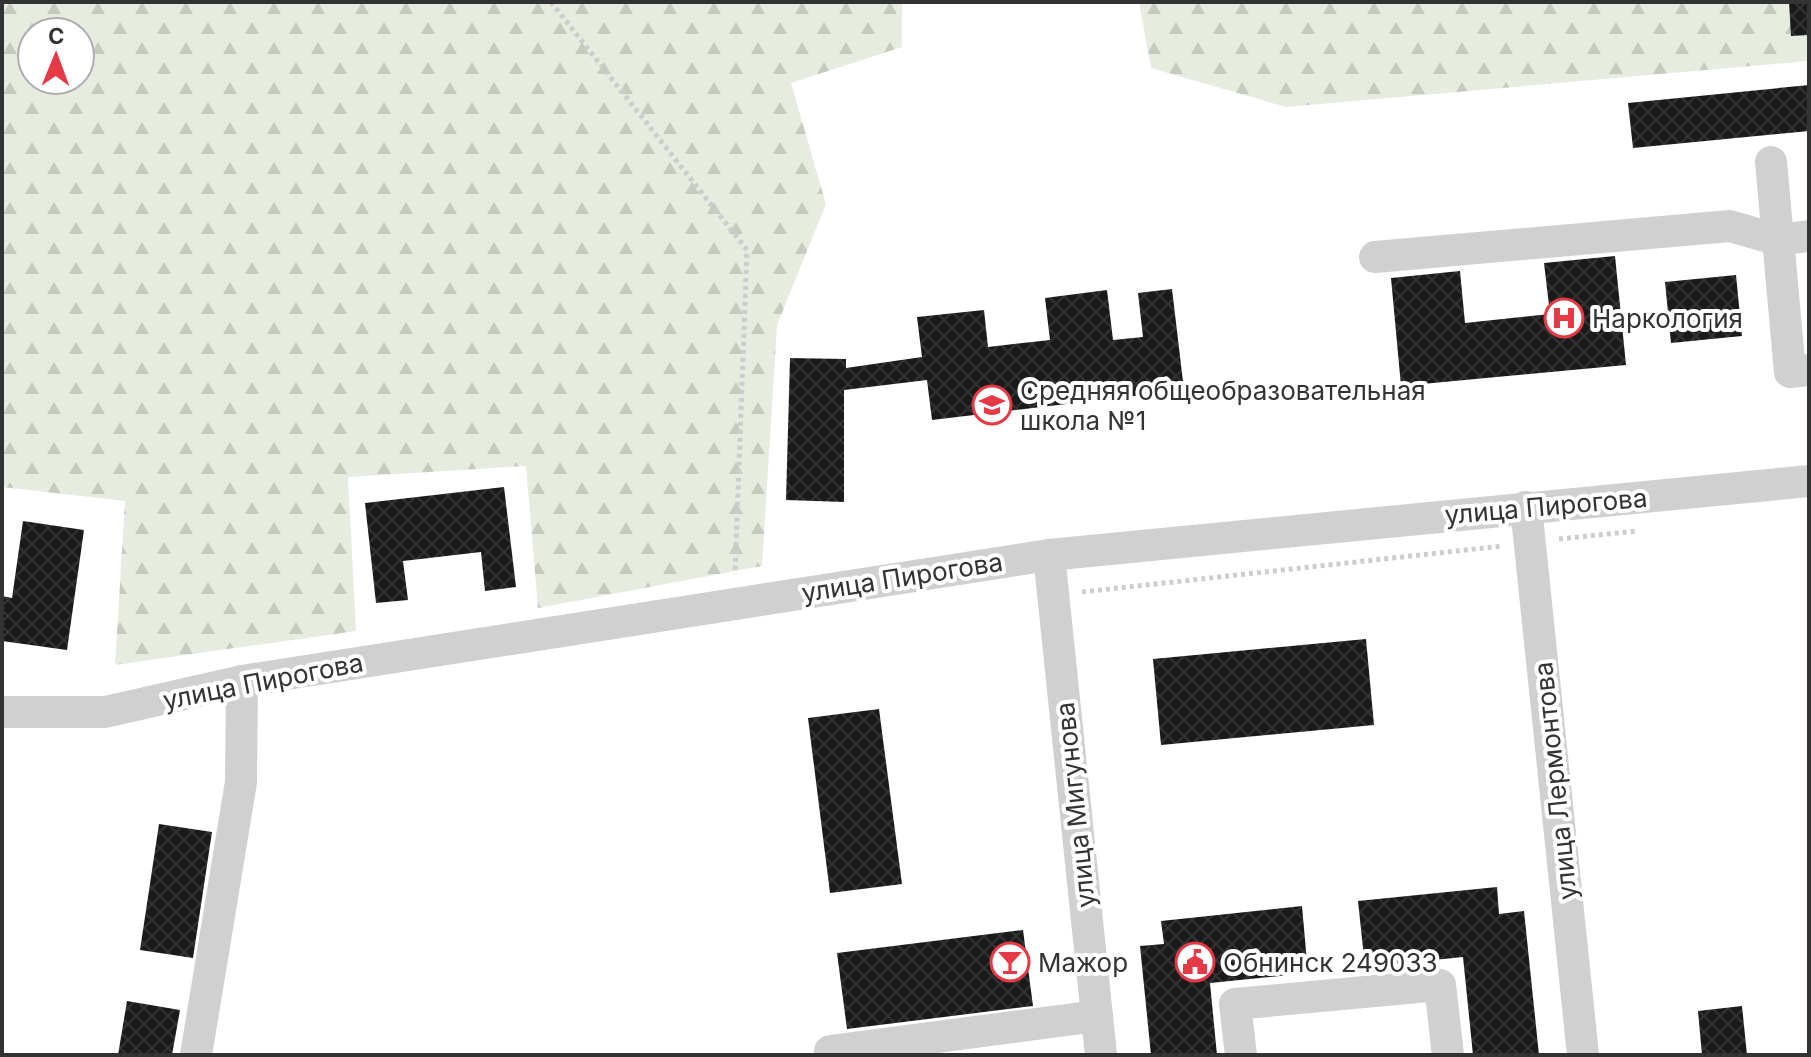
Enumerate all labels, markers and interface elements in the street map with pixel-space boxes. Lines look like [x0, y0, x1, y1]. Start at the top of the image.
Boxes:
north arrow [16, 16, 96, 96]
text: С [48, 23, 65, 49]
hospital icon: Наркология [1543, 297, 1585, 339]
place label: Наркология [1592, 303, 1743, 334]
place label: Средняя общеобразовательная школа №1 [1020, 375, 1426, 436]
school or university icon: Средняя общеобразовательная школа №1 [971, 384, 1013, 426]
street label: улица Пирогова [1443, 482, 1649, 530]
street label: улица Пирогова [799, 546, 1005, 608]
street label: улица Пирогова [160, 646, 366, 716]
street label: улица Лермонтова [1527, 660, 1583, 902]
street label: улица Мигунова [1049, 701, 1101, 909]
bar icon: Мажор [989, 941, 1031, 983]
public building icon: Обнинск 249033 [1174, 941, 1216, 983]
place label: Мажор [1038, 947, 1128, 978]
place label: Обнинск 249033 [1223, 947, 1438, 978]

